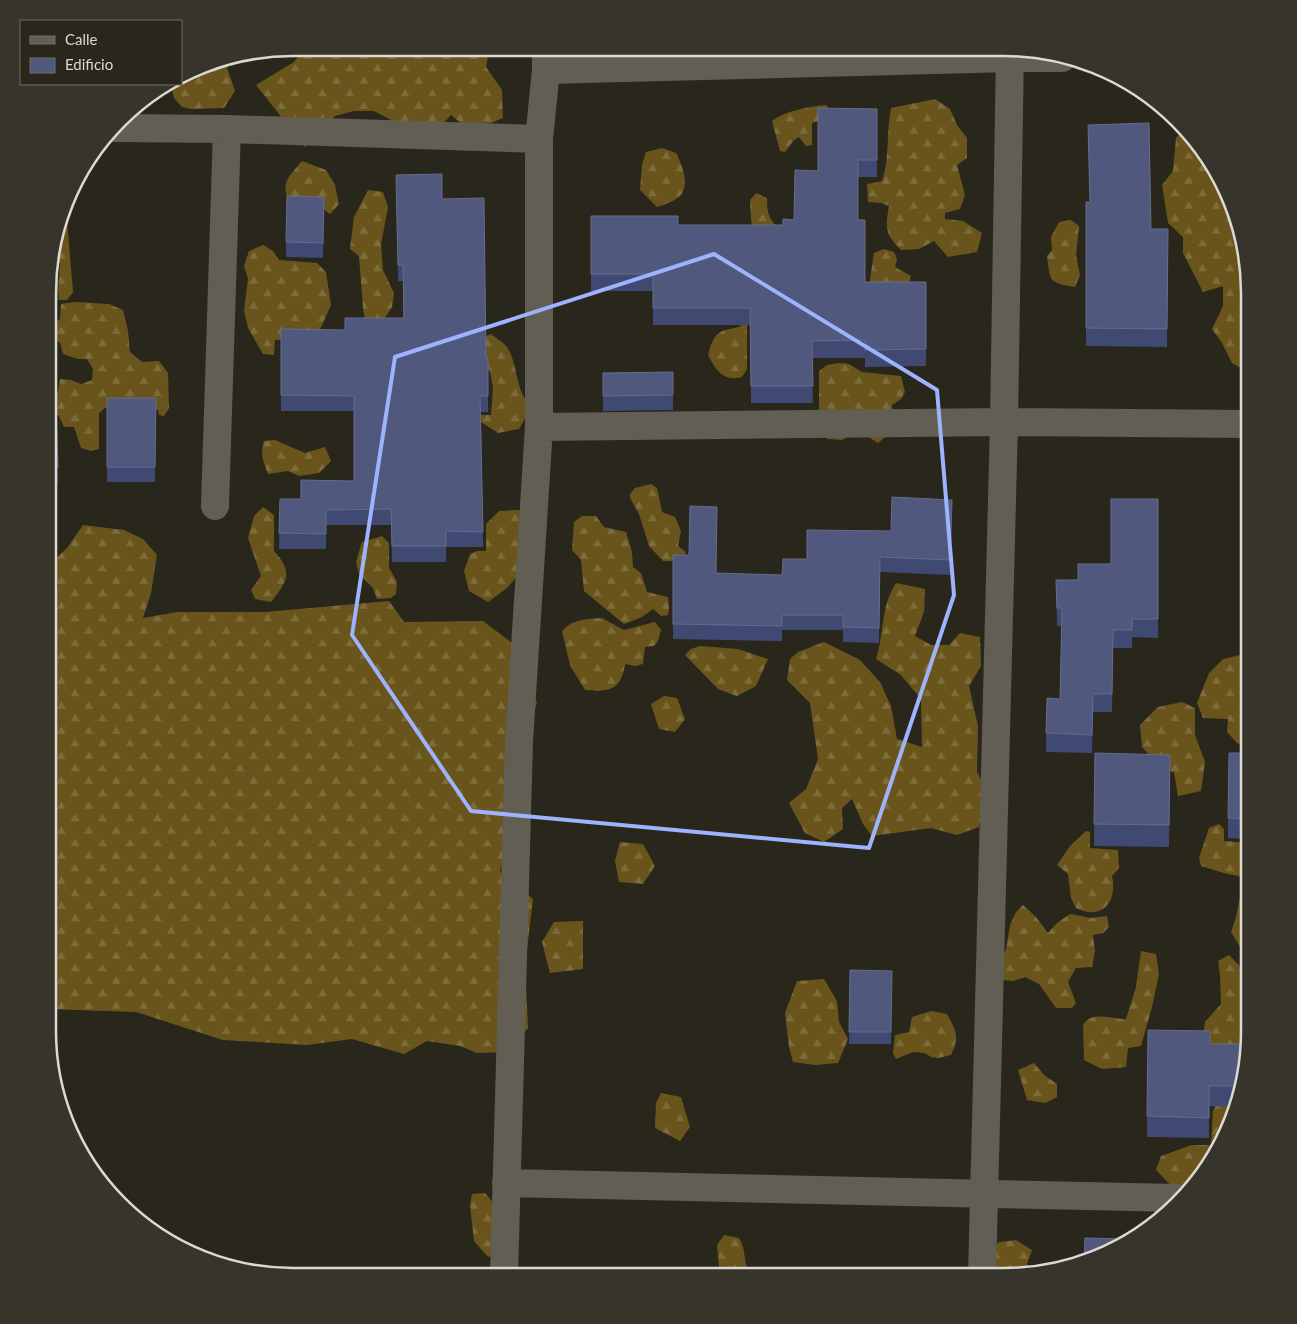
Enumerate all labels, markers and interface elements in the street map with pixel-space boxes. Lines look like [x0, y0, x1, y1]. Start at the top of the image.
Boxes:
legend [20, 20, 182, 85]
text: Calle [65, 30, 98, 48]
text: Edificio [65, 55, 113, 73]

